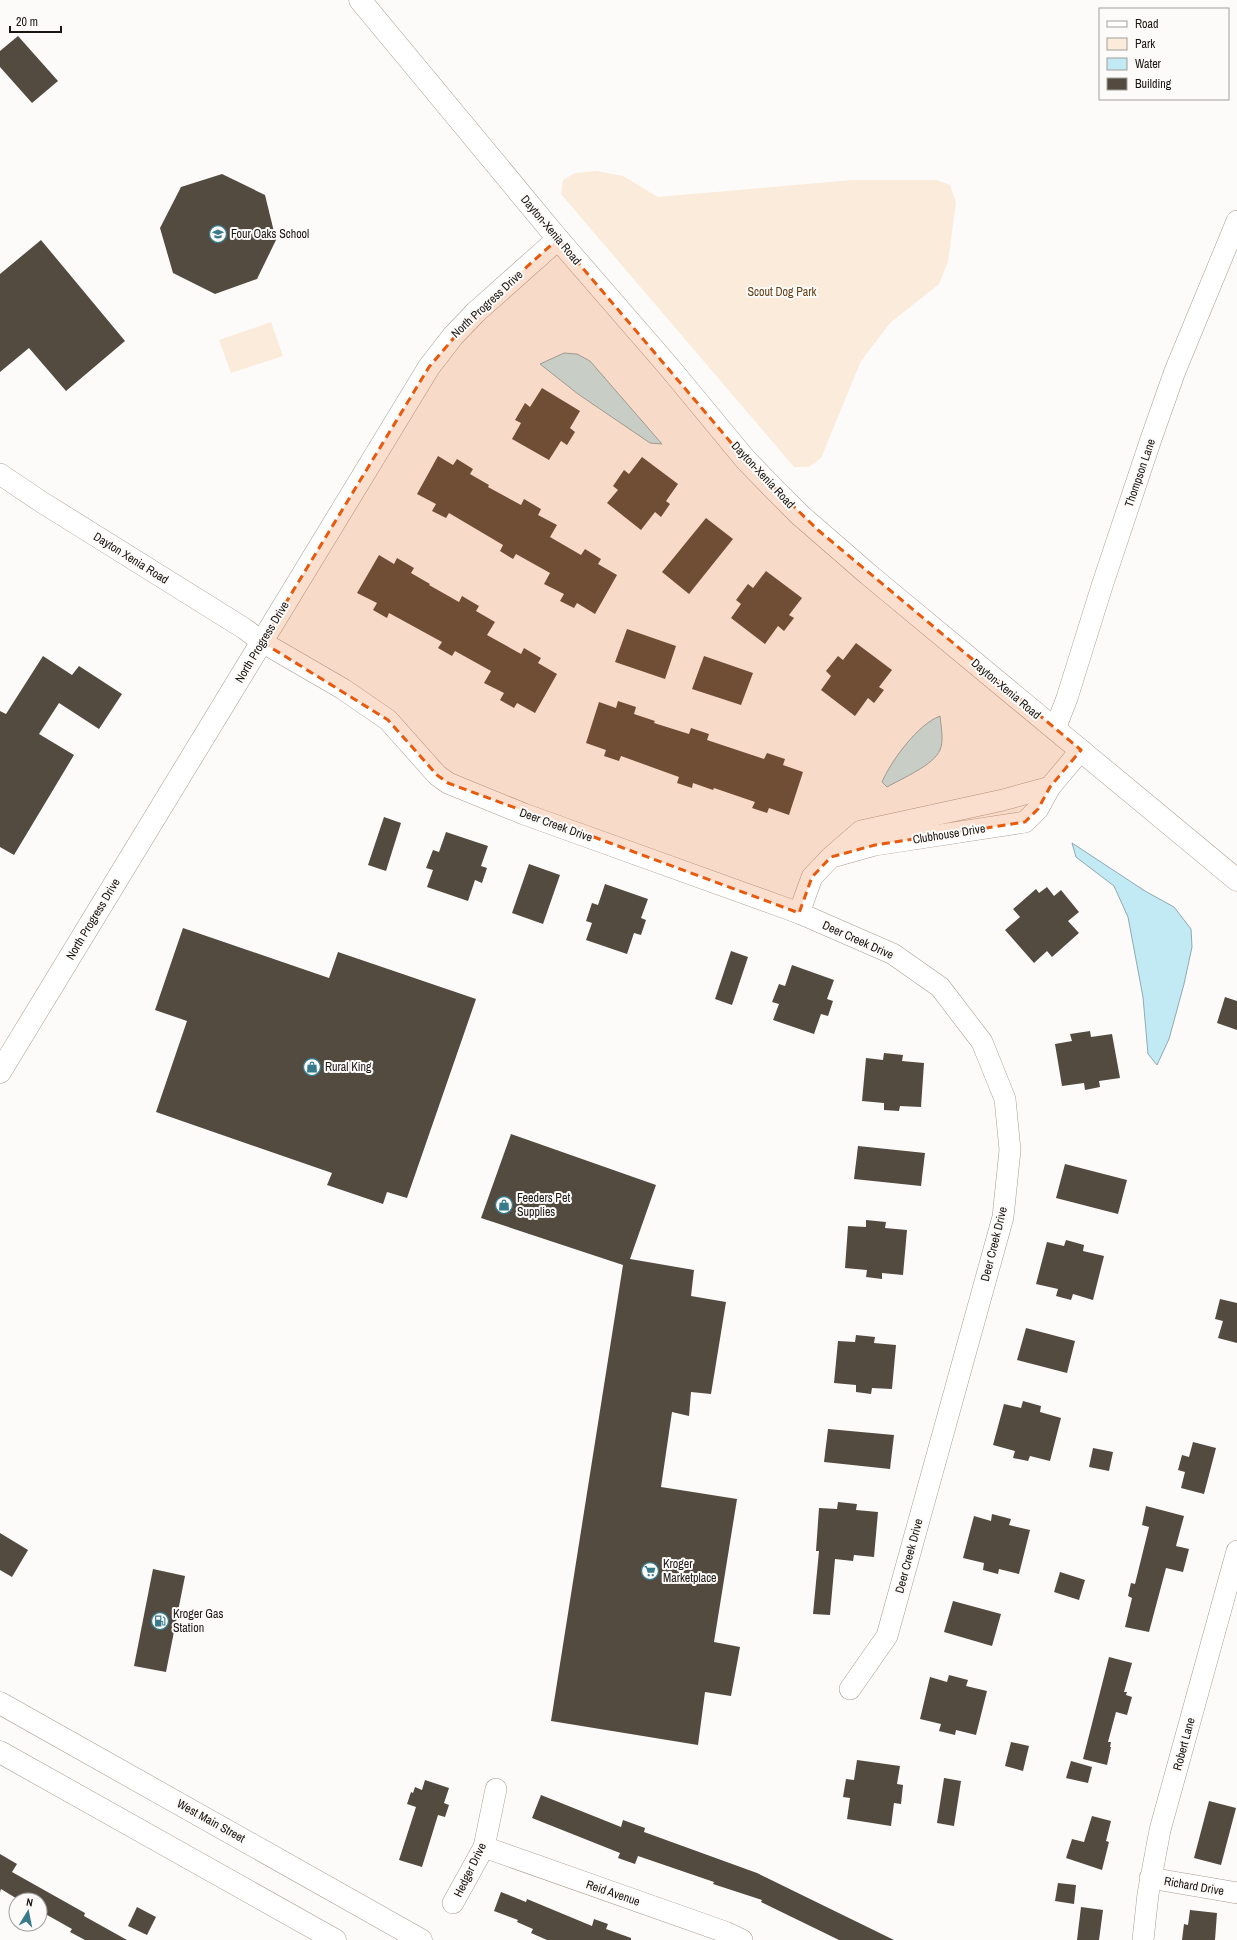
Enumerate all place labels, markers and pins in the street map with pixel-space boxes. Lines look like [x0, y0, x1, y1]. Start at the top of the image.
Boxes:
school or university icon: Four Oaks School [208, 224, 228, 244]
place label: Four Oaks School [231, 226, 309, 242]
shop icon: Rural King [302, 1057, 322, 1077]
place label: Rural King [325, 1059, 372, 1075]
place label: Feeders Pet Supplies [517, 1190, 570, 1220]
shop icon: Feeders Pet Supplies [494, 1195, 514, 1215]
place label: Kroger Marketplace [663, 1556, 717, 1586]
supermarket icon: Kroger Marketplace [640, 1561, 660, 1581]
place label: Kroger Gas Station [173, 1606, 223, 1636]
fuel station icon: Kroger Gas Station [150, 1611, 170, 1631]

